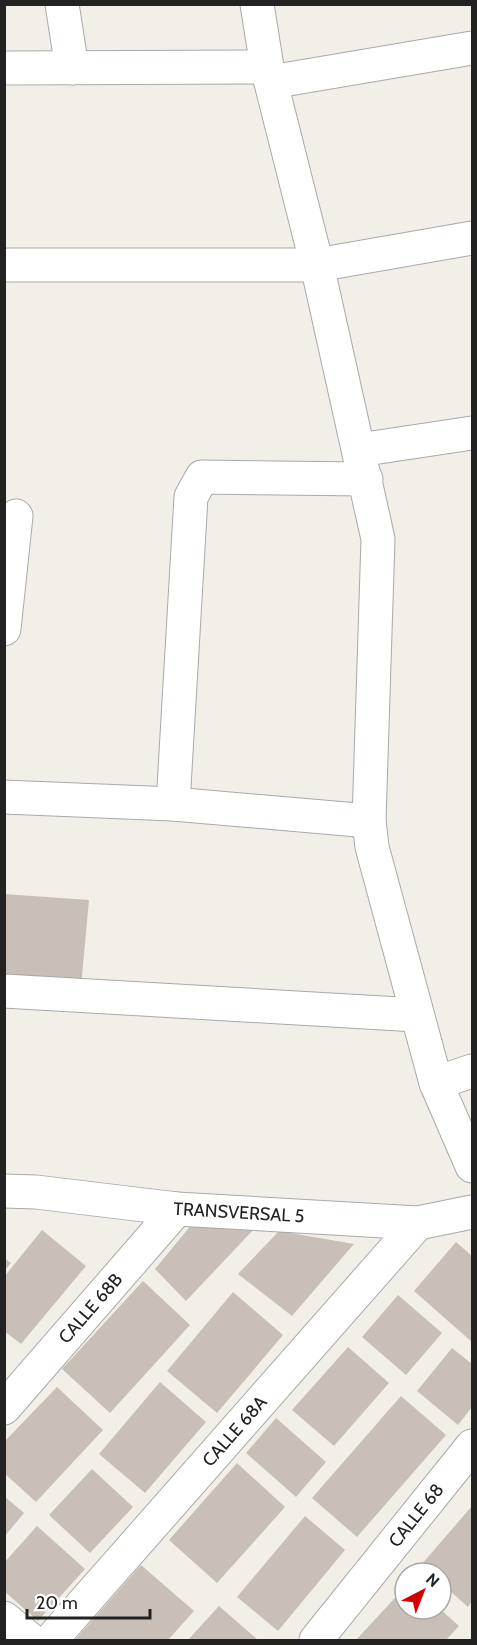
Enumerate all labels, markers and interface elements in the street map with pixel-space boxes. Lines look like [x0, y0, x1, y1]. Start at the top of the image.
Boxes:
street label: TRANSVERSAL 5 [173, 1198, 305, 1227]
street label: CALLE 68B [54, 1268, 127, 1348]
street label: CALLE 68A [198, 1392, 272, 1471]
street label: CALLE 68 [384, 1479, 448, 1552]
north arrow [393, 1561, 453, 1621]
text: N [422, 1569, 443, 1591]
scale bar [27, 1582, 150, 1620]
text: 20 m [36, 1592, 78, 1614]

